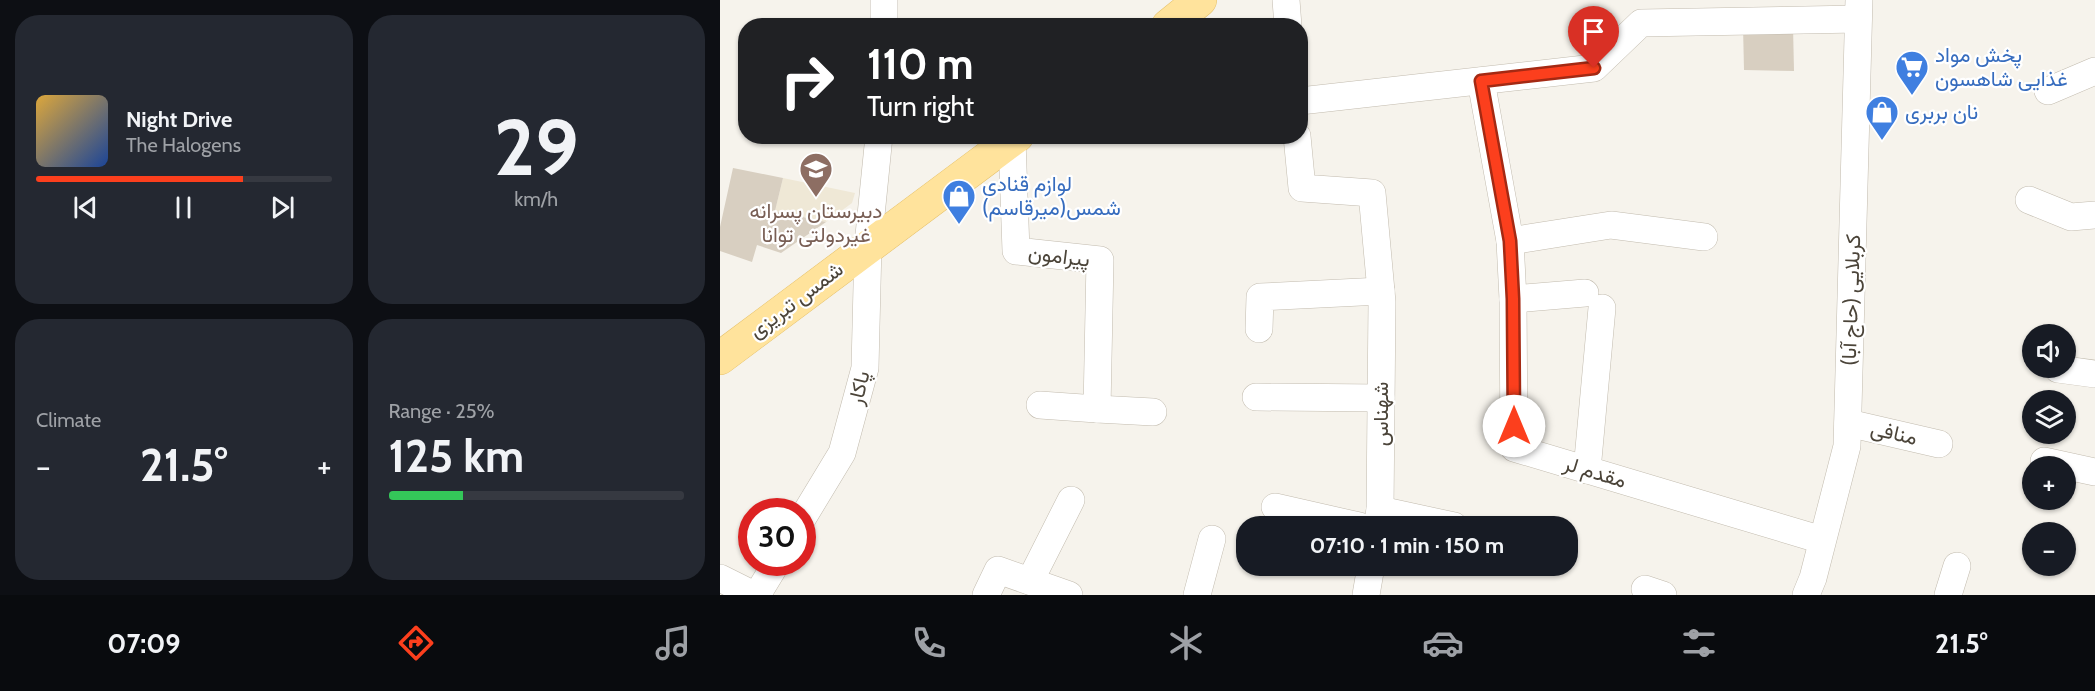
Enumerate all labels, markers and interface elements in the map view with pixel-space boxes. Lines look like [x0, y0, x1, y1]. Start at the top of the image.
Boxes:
pin [1568, 6, 1619, 68]
icon: arrive [1577, 15, 1610, 48]
text: 110 m [867, 38, 974, 90]
icon: right [768, 42, 846, 120]
place label: پخش مواد غذایی شاهسون [1935, 42, 2068, 92]
supermarket icon: پخش مواد غذایی شاهسون [1894, 49, 1930, 96]
text: Turn right [867, 90, 974, 123]
shop icon: نان بربری [1864, 94, 1900, 141]
place label: نان بربری [1905, 99, 1978, 125]
text: 29 [494, 100, 579, 195]
text: Night Drive [126, 106, 232, 133]
text: The Halogens [126, 133, 241, 157]
school or university icon: دبیرستان پسرانه غیردولتی توانا [798, 151, 834, 198]
place label: لوازم قنادی شمس(میرقاسم) [982, 171, 1121, 222]
shop icon: لوازم قنادی شمس(میرقاسم) [941, 178, 977, 225]
text: km/h [514, 187, 558, 211]
icon: previous [69, 191, 102, 224]
icon: pause [167, 191, 200, 224]
icon: next [266, 191, 299, 224]
place label: دبیرستان پسرانه غیردولتی توانا [750, 198, 882, 248]
street label: کربلایی (حاج آبا) [1836, 234, 1867, 366]
street label: پیرامون [1027, 239, 1091, 274]
street label: شمس تبریزی [744, 256, 848, 344]
map controls [2022, 324, 2076, 576]
button: sound [2022, 324, 2076, 378]
street label: پاکار [842, 368, 876, 409]
street label: شهناس [1368, 382, 1394, 446]
button: layers [2022, 390, 2076, 444]
position arrow [1482, 394, 1546, 458]
text: Range · 25% [389, 399, 494, 423]
text: Climate [36, 408, 101, 432]
street label: منافی [1868, 415, 1920, 450]
text: 125 km [389, 429, 524, 483]
text: 21.5° [140, 438, 228, 492]
text: − [36, 446, 51, 486]
text: + [317, 446, 331, 486]
street label: مقدم لر [1559, 450, 1629, 495]
button: + [2022, 456, 2076, 510]
speed limit sign: 30 [738, 498, 816, 576]
button: − [2022, 522, 2076, 576]
text: 07:10 · 1 min · 150 m [1310, 532, 1504, 559]
icon: directions [395, 622, 437, 664]
icon: music [652, 622, 694, 664]
icon: phone [908, 622, 950, 664]
icon: climate [1165, 622, 1207, 664]
icon: car [1422, 622, 1464, 664]
icon: filters [1678, 622, 1720, 664]
text: 07:09 [107, 627, 180, 660]
text: 21.5° [1935, 627, 1988, 660]

